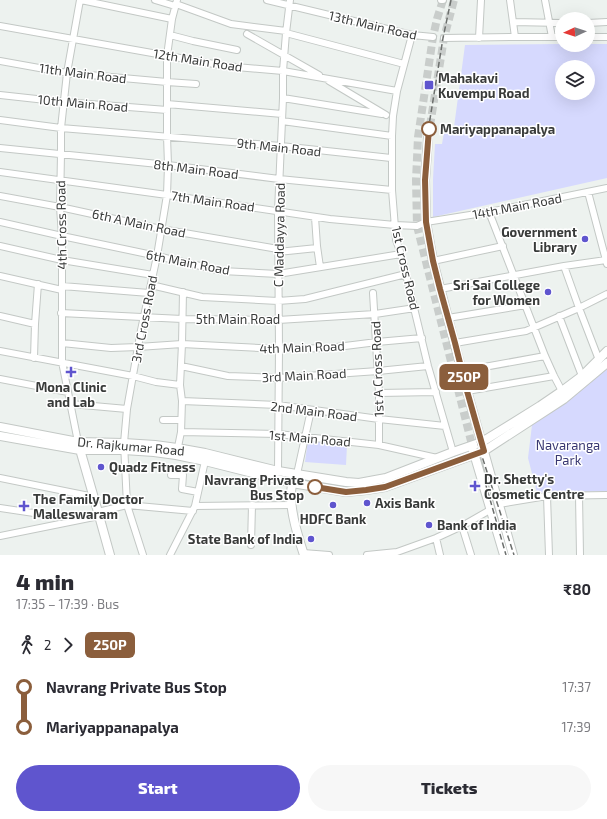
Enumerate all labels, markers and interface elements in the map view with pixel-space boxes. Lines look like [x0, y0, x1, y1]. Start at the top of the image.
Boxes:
street label: 13th Main Road [327, 7, 419, 43]
north arrow [555, 12, 595, 52]
map controls [555, 12, 595, 100]
street label: 12th Main Road [152, 45, 244, 75]
street label: 11th Main Road [38, 60, 128, 86]
button: layers [555, 60, 595, 100]
place label: Mahakavi Kuvempu Road [438, 70, 529, 101]
marker: Mahakavi Kuvempu Road [423, 79, 435, 91]
street label: 10th Main Road [37, 91, 129, 115]
marker: Mariyappanapalya [421, 121, 437, 137]
place label: Mariyappanapalya [440, 121, 555, 137]
street label: 9th Main Road [236, 135, 322, 159]
street label: 8th Main Road [153, 156, 239, 182]
street label: 4th Cross Road [52, 180, 70, 270]
street label: C Maddayya Road [270, 183, 288, 287]
street label: 7th Main Road [170, 187, 256, 215]
street label: 14th Main Road [471, 189, 563, 223]
street label: 6th A Main Road [91, 205, 187, 241]
place label: Government Library [501, 224, 578, 255]
street label: 1st Cross Road [389, 225, 423, 311]
marker: Government Library [580, 234, 590, 244]
street label: 6th Main Road [145, 246, 231, 278]
street label: 3rd Cross Road [128, 274, 160, 364]
place label: Sri Sai College for Women [453, 277, 540, 308]
marker: Sri Sai College for Women [543, 287, 553, 297]
street label: 5th Main Road [196, 311, 280, 327]
street label: 1st A Cross Road [367, 321, 387, 417]
street label: 4th Main Road [259, 338, 345, 356]
line badge: 250P [436, 364, 492, 390]
street label: 3rd Main Road [261, 365, 347, 385]
marker: Mona Clinic and Lab [65, 366, 77, 378]
text: 250P [447, 368, 481, 385]
place label: Mona Clinic and Lab [35, 379, 107, 410]
street label: 2nd Main Road [270, 398, 358, 424]
street label: 1st Main Road [269, 426, 351, 450]
street label: Dr. Rajkumar Road [77, 433, 185, 459]
park label: Navaranga Park [536, 437, 600, 468]
place label: Quadz Fitness [109, 459, 196, 476]
marker: Quadz Fitness [96, 462, 106, 472]
place label: Dr. Shetty's Cosmetic Centre [484, 471, 584, 502]
place label: Navrang Private Bus Stop [204, 472, 304, 503]
marker: Navrang Private Bus Stop [307, 479, 323, 495]
marker: Dr. Shetty's Cosmetic Centre [469, 480, 481, 492]
place label: The Family Doctor Malleswaram [33, 491, 144, 522]
place label: Axis Bank [375, 495, 436, 511]
marker: Axis Bank [362, 498, 372, 508]
marker: The Family Doctor Malleswaram [18, 500, 30, 512]
marker: HDFC Bank [328, 500, 338, 510]
place label: HDFC Bank [300, 511, 367, 527]
place label: Bank of India [437, 517, 516, 533]
marker: Bank of India [424, 520, 434, 530]
place label: State Bank of India [188, 531, 303, 547]
marker: State Bank of India [306, 534, 316, 544]
text: 4 min [16, 568, 74, 594]
text: ₹80 [563, 580, 591, 598]
text: 17:35 – 17:39 · Bus [16, 596, 119, 612]
icon: walk [16, 634, 38, 656]
icon: forward [57, 634, 79, 656]
text: 250P [93, 636, 127, 653]
text: 2 [44, 637, 51, 653]
text: Navrang Private Bus Stop [46, 678, 227, 696]
text: 17:37 [562, 679, 591, 695]
text: Mariyappanapalya [46, 718, 179, 736]
text: 17:39 [561, 719, 591, 735]
button: Start [16, 765, 300, 811]
button: Tickets [308, 765, 591, 811]

